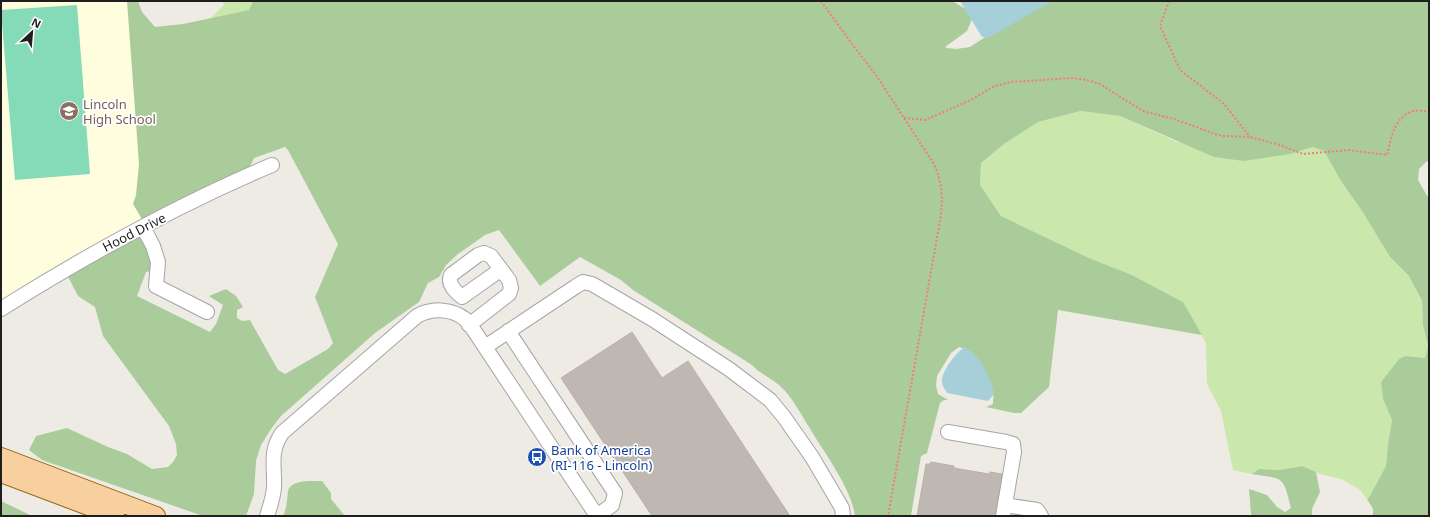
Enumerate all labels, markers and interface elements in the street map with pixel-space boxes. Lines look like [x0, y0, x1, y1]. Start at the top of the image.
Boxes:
north arrow [12, 12, 52, 52]
text: N [29, 14, 44, 31]
place label: Lincoln High School [83, 95, 156, 128]
school or university icon: Lincoln High School [58, 100, 80, 122]
street label: Hood Drive [99, 208, 169, 256]
place label: Bank of America (RI-116 - Lincoln) [551, 441, 653, 474]
bus stop icon: Bank of America (RI-116 - Lincoln) [526, 446, 548, 468]

